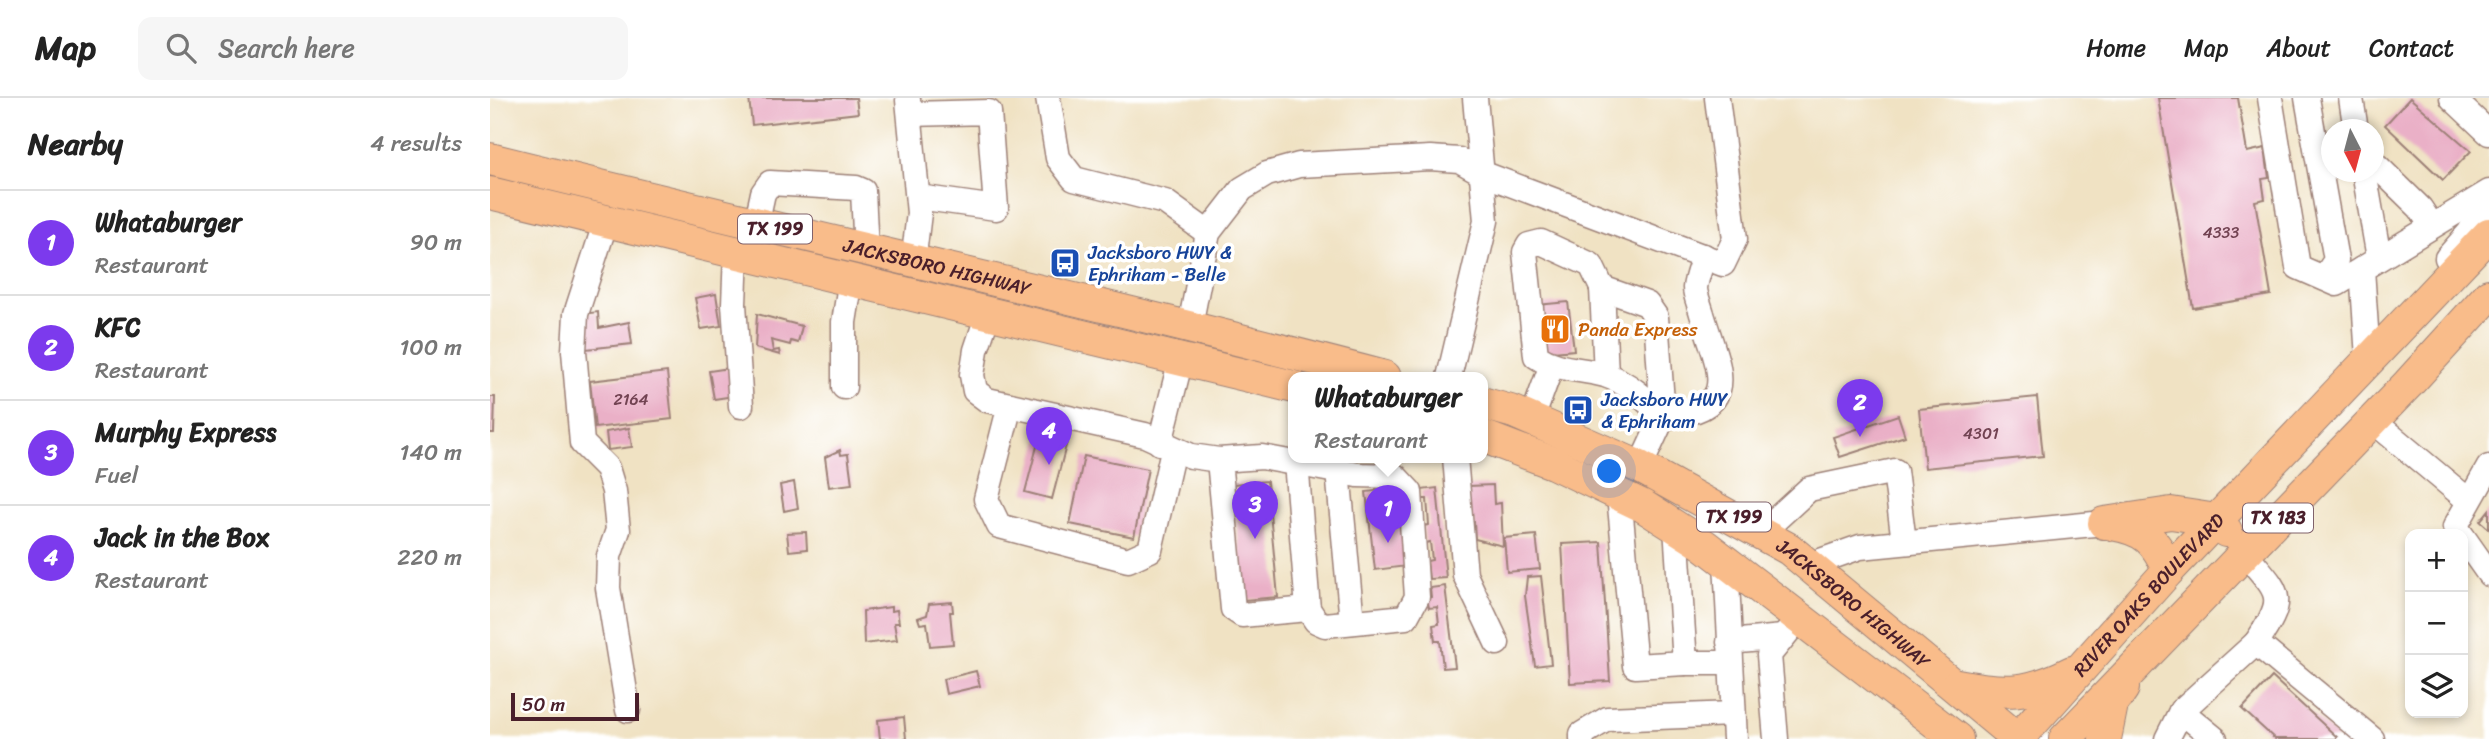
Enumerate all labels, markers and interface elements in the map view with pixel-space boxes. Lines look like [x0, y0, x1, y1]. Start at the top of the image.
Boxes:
search box [138, 17, 628, 80]
text: Map [35, 19, 96, 77]
text: Search here [218, 25, 355, 71]
text: Home [2086, 27, 2146, 69]
text: Map [2184, 27, 2228, 69]
text: About [2266, 27, 2331, 69]
text: Contact [2369, 27, 2454, 69]
icon: search [162, 29, 200, 67]
text: Nearby [28, 117, 123, 171]
north arrow [2321, 119, 2384, 182]
text: 4 results [370, 123, 462, 164]
text: Whataburger [95, 199, 242, 245]
road number: TX 199 [738, 214, 812, 244]
house number: 4333 [2203, 218, 2239, 247]
text: 1 [46, 222, 56, 263]
text: 90 m [410, 222, 462, 263]
street label: JACKSBORO HIGHWAY [839, 228, 1036, 306]
place label: Jacksboro HWY & Ephriham - Belle [1087, 236, 1232, 291]
text: Restaurant [95, 245, 209, 286]
bus stop icon: Jacksboro HWY & Ephriham - Belle [1048, 246, 1082, 280]
text: KFC [95, 304, 141, 350]
restaurant icon: Panda Express [1538, 312, 1572, 346]
place label: Panda Express [1578, 313, 1698, 346]
text: 2 [44, 327, 58, 368]
text: 100 m [399, 327, 462, 368]
text: Restaurant [95, 350, 209, 391]
popup [1288, 372, 1488, 463]
text: Whataburger [1315, 374, 1461, 420]
pin: 2 [1837, 379, 1883, 437]
place label: Jacksboro HWY & Ephriham [1600, 383, 1728, 438]
house number: 2164 [613, 385, 649, 414]
bus stop icon: Jacksboro HWY & Ephriham [1561, 393, 1595, 427]
pin: 4 [1026, 407, 1072, 465]
text: Murphy Express [95, 409, 277, 455]
house number: 4301 [1963, 419, 1999, 448]
text: Restaurant [1315, 420, 1428, 461]
text: 3 [45, 432, 57, 473]
text: 140 m [400, 432, 462, 473]
your location [1592, 454, 1626, 488]
text: Fuel [95, 455, 138, 496]
pin: 3 [1232, 481, 1278, 539]
pin: 1 [1365, 485, 1411, 543]
road number: TX 199 [1697, 502, 1771, 531]
road number: TX 183 [2243, 504, 2313, 532]
street label: RIVER OAKS BOULEVARD [2065, 505, 2233, 684]
text: Jack in the Box [95, 514, 269, 560]
street label: JACKSBORO HIGHWAY [1770, 529, 1939, 678]
map controls [2405, 529, 2468, 718]
button: + [2405, 529, 2468, 592]
text: 4 [44, 537, 58, 578]
text: 220 m [397, 537, 462, 578]
text: Restaurant [95, 560, 209, 601]
button: − [2405, 592, 2468, 655]
button: layers [2405, 655, 2468, 718]
text: 50 m [522, 688, 565, 721]
scale bar [511, 690, 639, 722]

